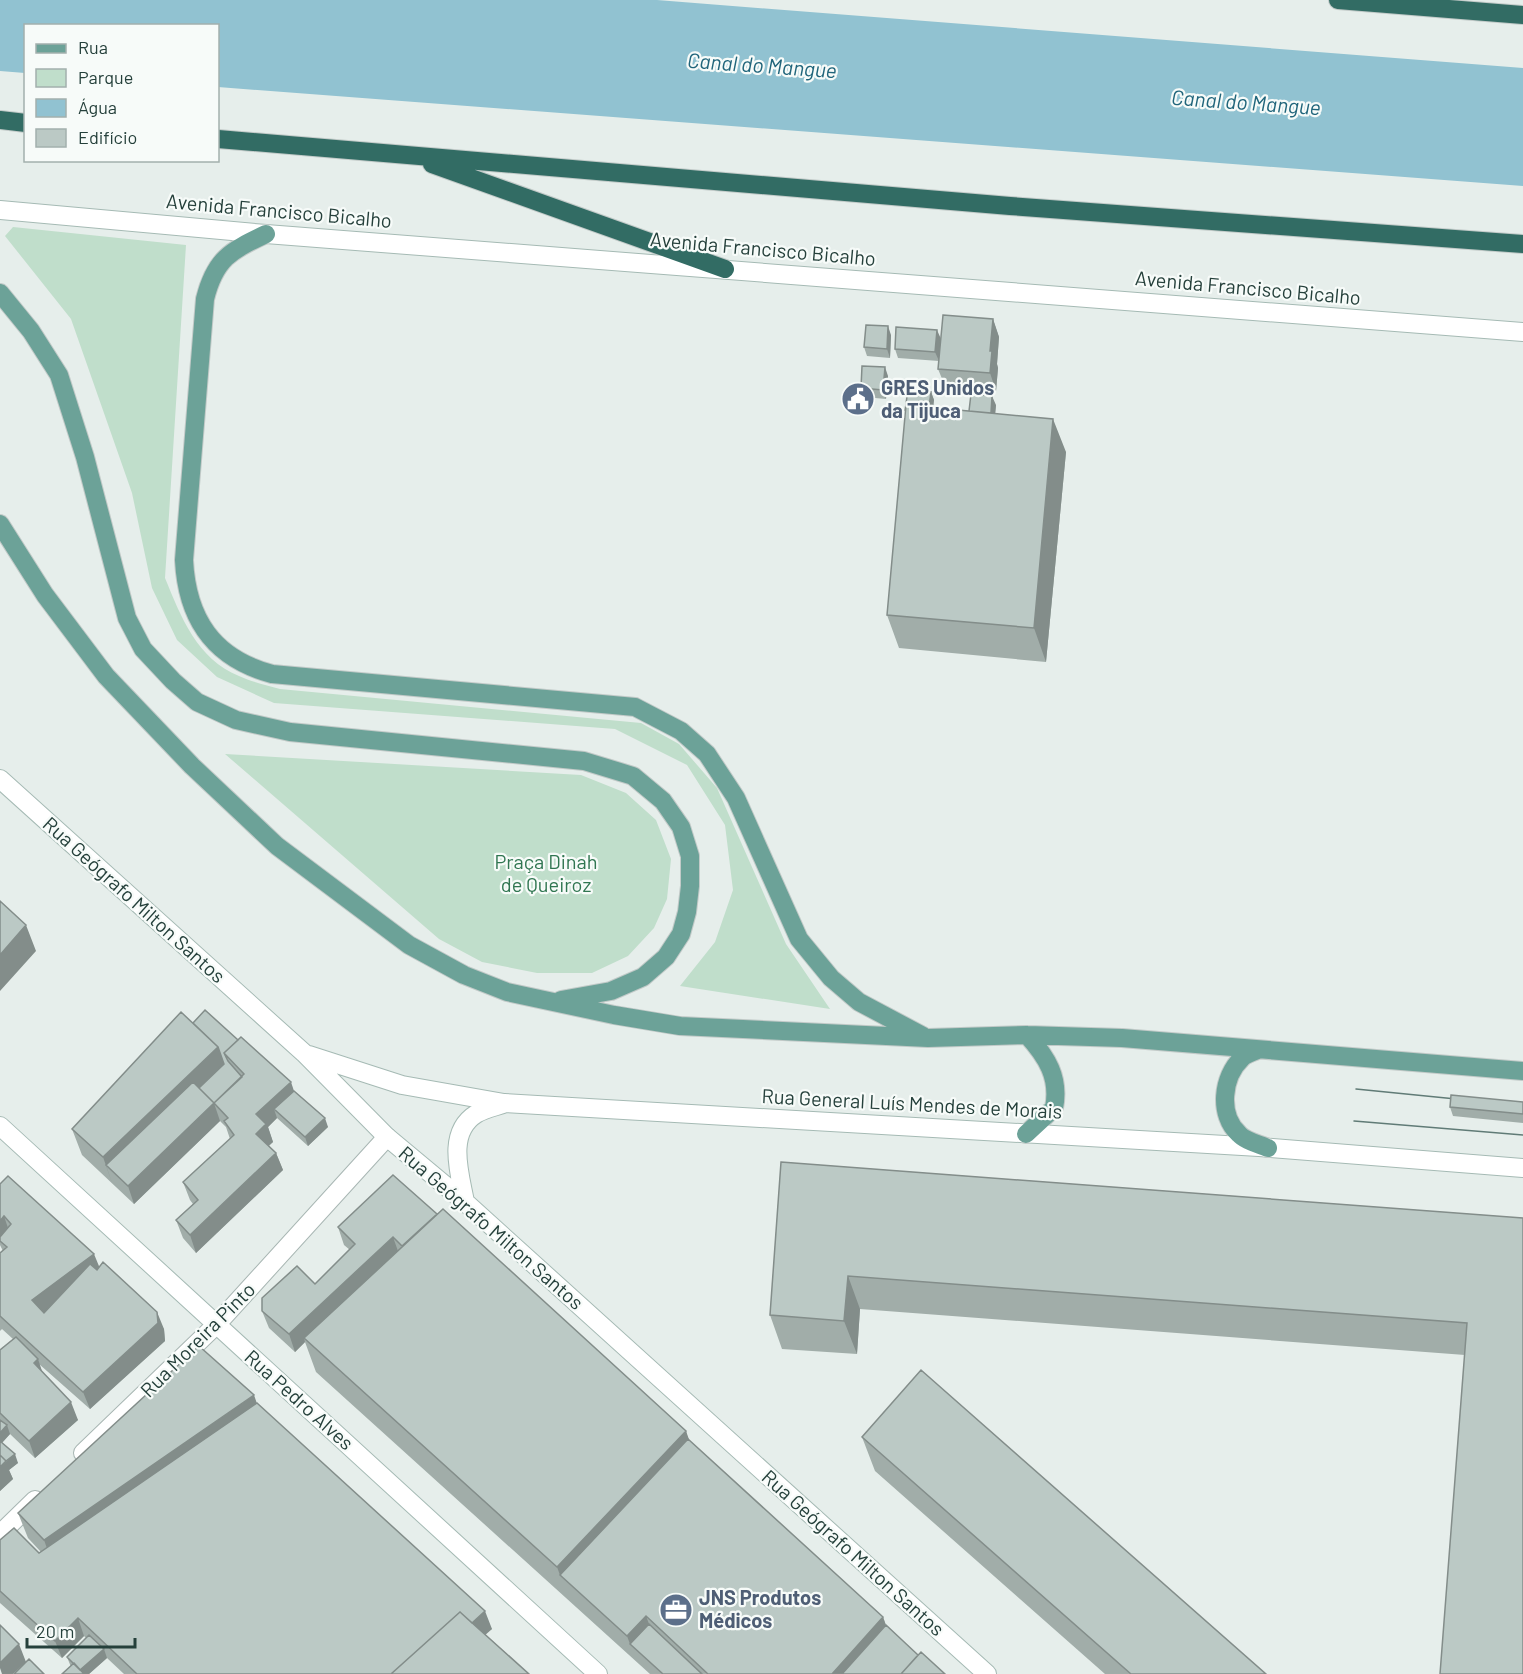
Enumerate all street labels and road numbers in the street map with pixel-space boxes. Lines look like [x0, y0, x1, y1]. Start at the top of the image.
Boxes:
street label: Avenida Francisco Bicalho [165, 188, 393, 232]
street label: Avenida Francisco Bicalho [649, 226, 877, 270]
street label: Avenida Francisco Bicalho [1134, 265, 1362, 309]
street label: Rua Geógrafo Milton Santos [39, 811, 231, 987]
street label: Rua General Luís Mendes de Morais [761, 1083, 1063, 1123]
street label: Rua Geógrafo Milton Santos [394, 1141, 589, 1314]
street label: Rua Moreira Pinto [135, 1277, 260, 1402]
street label: Rua Pedro Alves [240, 1344, 359, 1454]
street label: Rua Geógrafo Milton Santos [758, 1464, 950, 1640]

